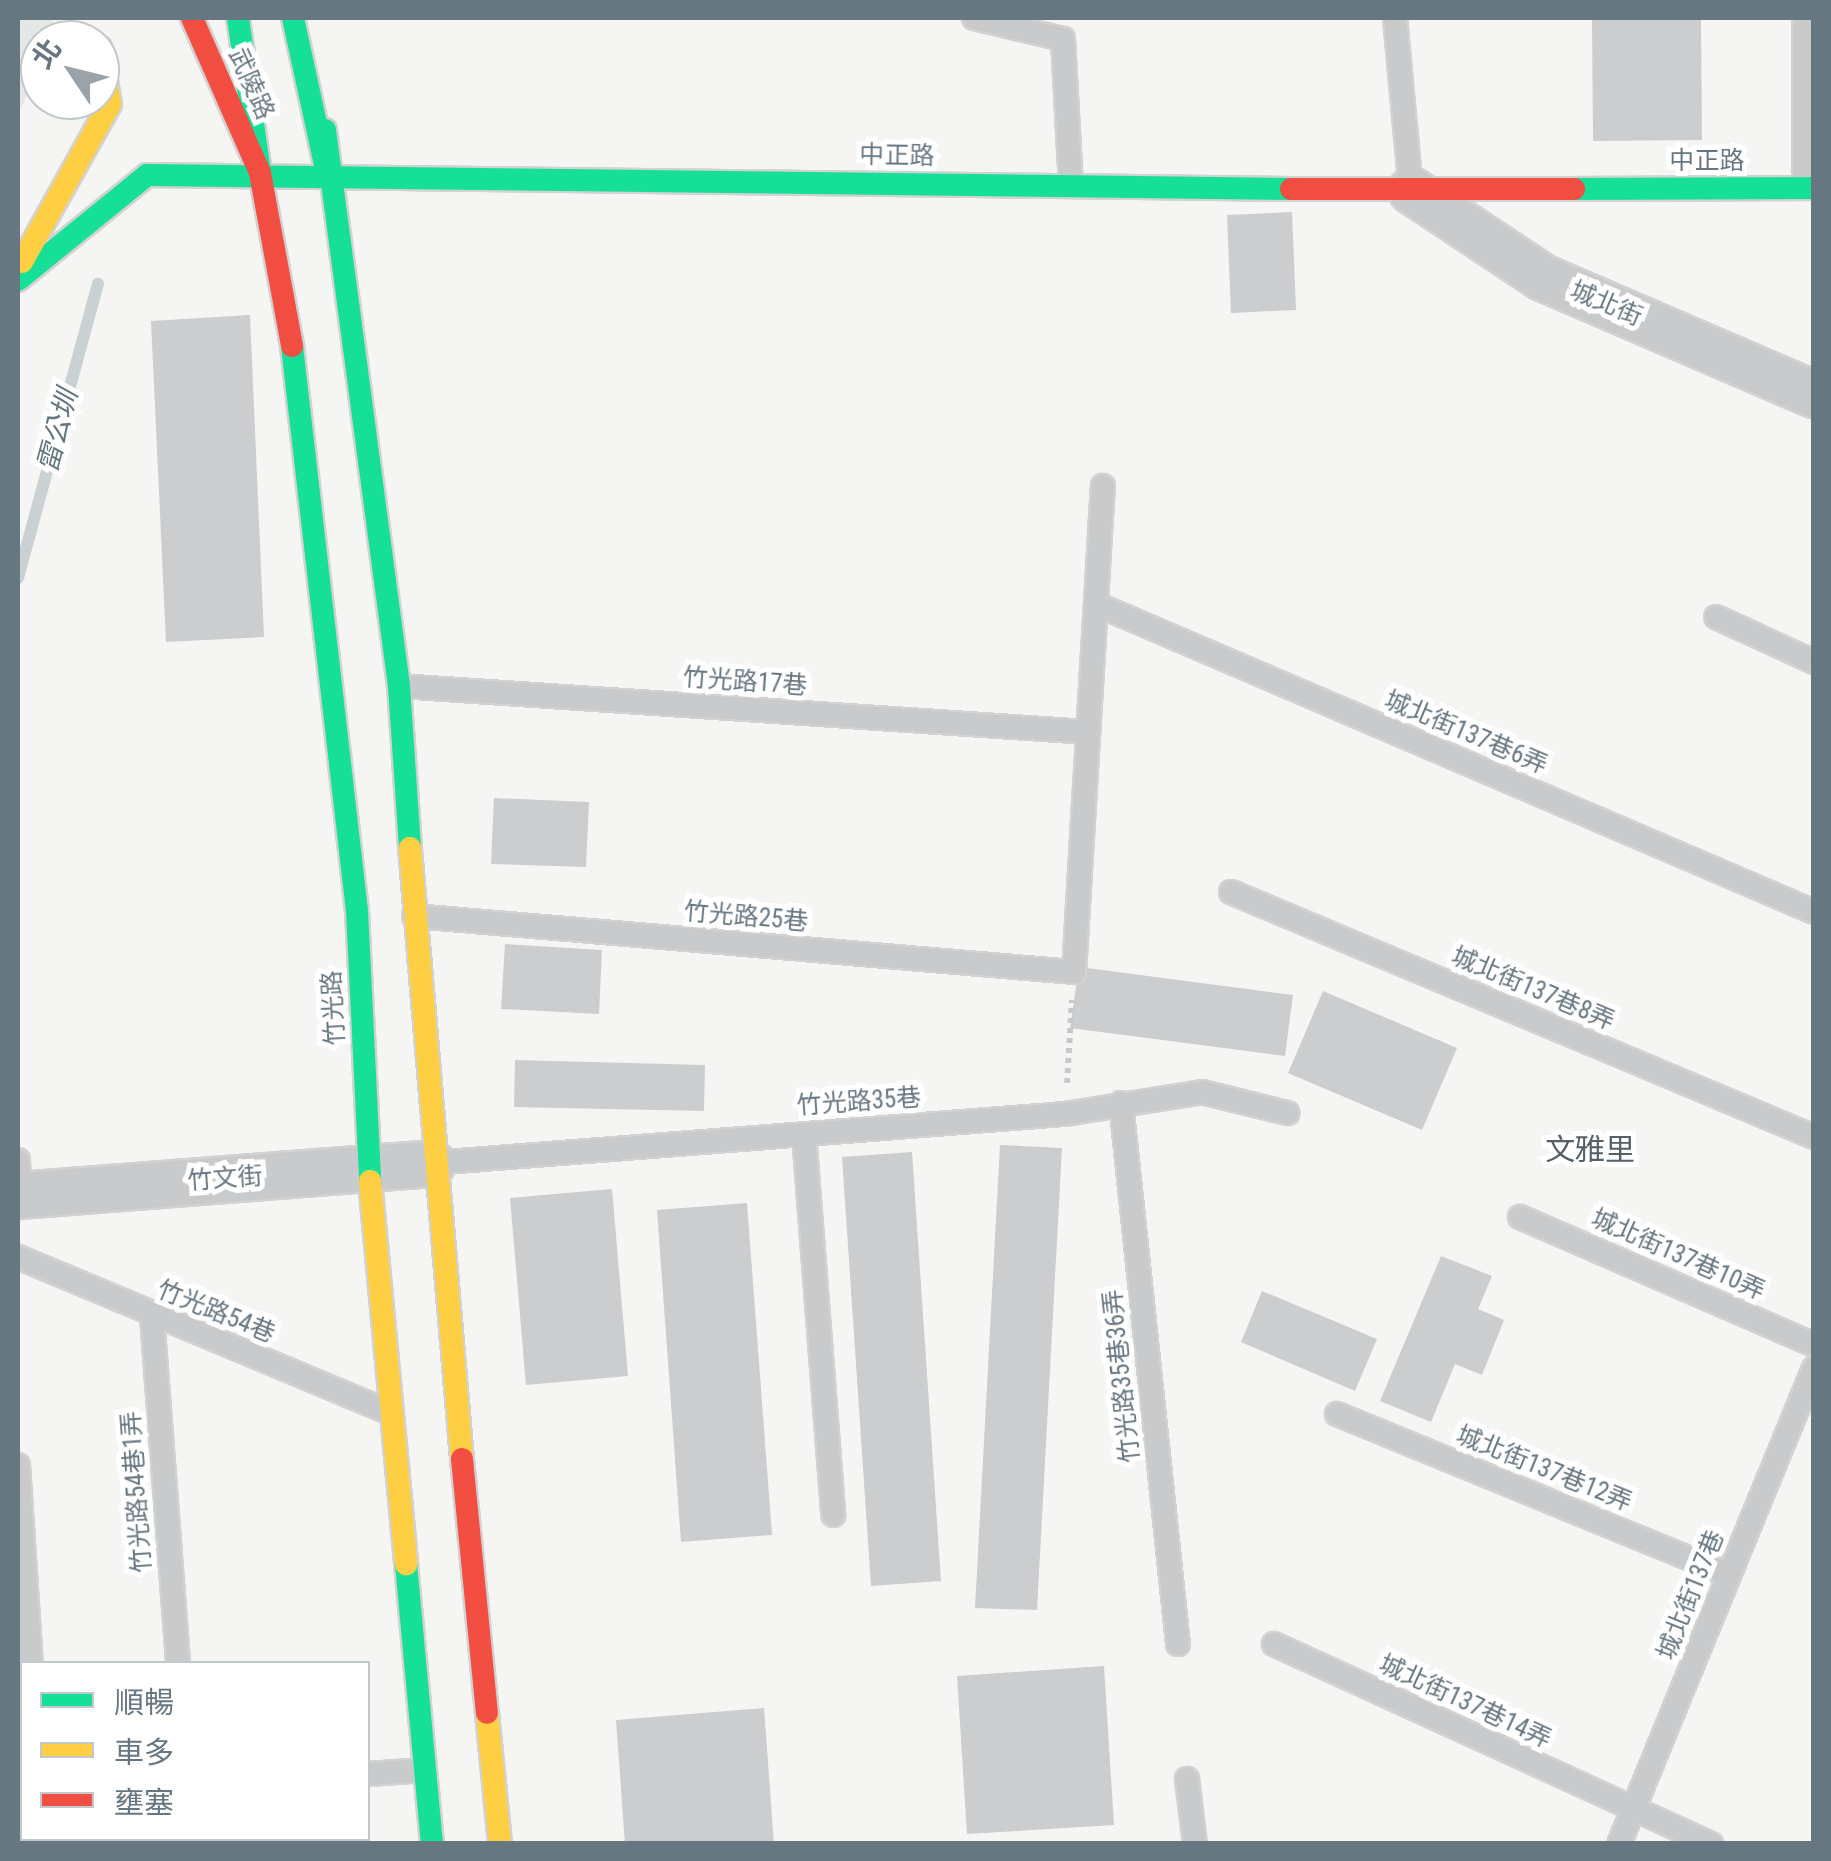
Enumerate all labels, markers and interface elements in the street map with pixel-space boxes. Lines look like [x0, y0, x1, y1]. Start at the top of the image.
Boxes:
north arrow [20, 20, 120, 120]
text: 北 [25, 33, 68, 75]
street label: 武陵路 [222, 44, 280, 124]
street label: 中正路 [859, 140, 935, 172]
street label: 中正路 [1670, 146, 1744, 176]
street label: 城北街 [1566, 276, 1646, 332]
water label: 雷公圳 [31, 386, 85, 476]
street label: 竹光路17巷 [682, 663, 808, 701]
street label: 城北街137巷6弄 [1380, 685, 1552, 781]
street label: 竹光路25巷 [683, 897, 809, 937]
street label: 城北街137巷8弄 [1447, 941, 1619, 1037]
street label: 竹光路 [317, 970, 351, 1046]
street label: 竹光路35巷 [796, 1083, 922, 1121]
district label: 文雅里 [1545, 1132, 1635, 1168]
street label: 竹文街 [187, 1161, 263, 1197]
street label: 城北街137巷10弄 [1587, 1203, 1769, 1307]
street label: 竹光路54巷 [153, 1275, 279, 1349]
street label: 竹光路35巷36弄 [1098, 1288, 1146, 1464]
street label: 竹光路54巷1弄 [116, 1410, 158, 1574]
street label: 城北街137巷12弄 [1452, 1420, 1636, 1518]
street label: 城北街137巷 [1651, 1526, 1731, 1664]
street label: 城北街137巷14弄 [1374, 1649, 1556, 1755]
legend [20, 1661, 370, 1841]
text: 順暢 [114, 1685, 174, 1720]
text: 車多 [114, 1735, 174, 1770]
text: 壅塞 [114, 1785, 174, 1820]

